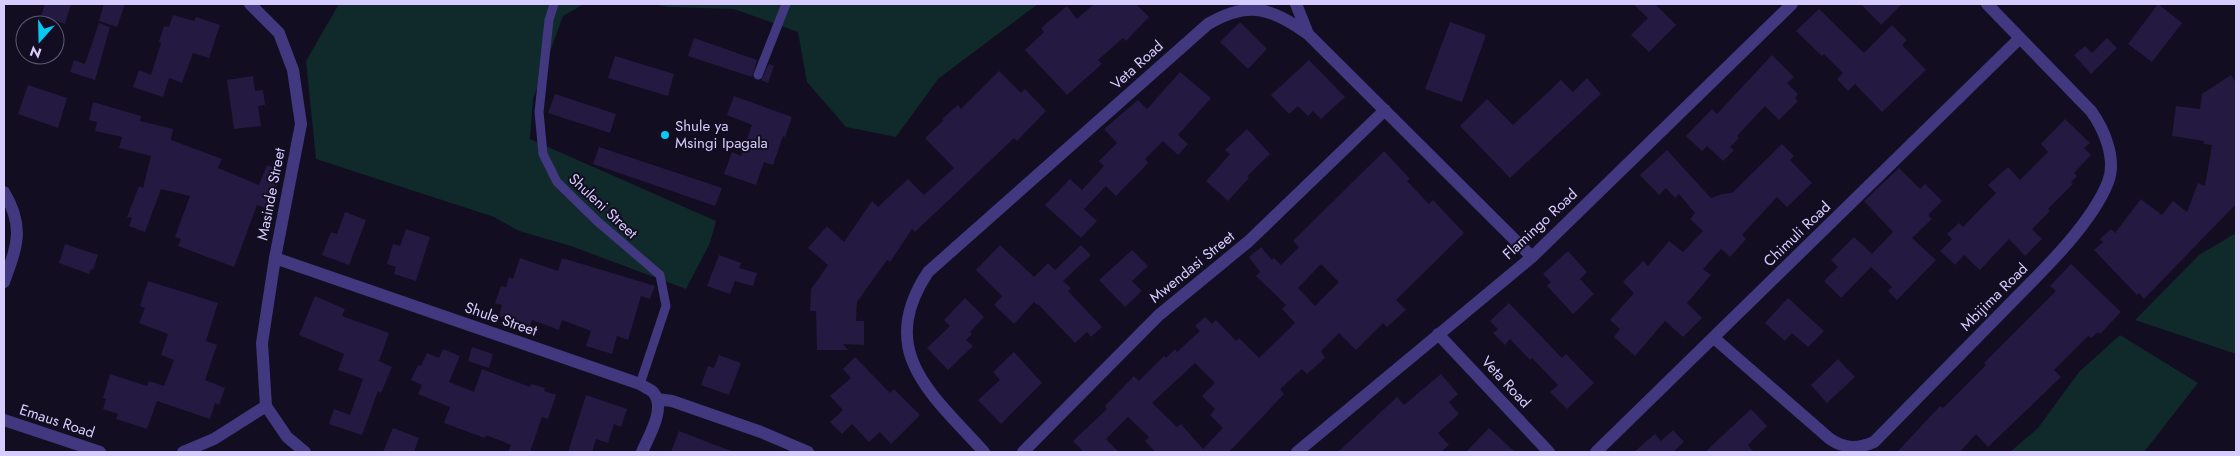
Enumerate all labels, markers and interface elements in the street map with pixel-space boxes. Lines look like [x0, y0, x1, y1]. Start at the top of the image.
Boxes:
north arrow [15, 15, 65, 65]
street label: Veta Road [1106, 35, 1168, 95]
text: N [27, 41, 44, 64]
place label: Shule ya Msingi Ipagala [675, 115, 768, 154]
marker: Shule ya Msingi Ipagala [659, 129, 671, 141]
street label: Masinde Street [251, 146, 291, 242]
street label: Shuleni Street [564, 168, 643, 244]
street label: Flamingo Road [1498, 183, 1582, 265]
street label: Chimuli Road [1758, 196, 1836, 272]
street label: Mwendasi Street [1145, 226, 1240, 308]
street label: Mbijima Road [1955, 258, 2033, 336]
street label: Shule Street [462, 296, 541, 342]
street label: Veta Road [1476, 351, 1536, 413]
street label: Emaus Road [17, 398, 97, 444]

